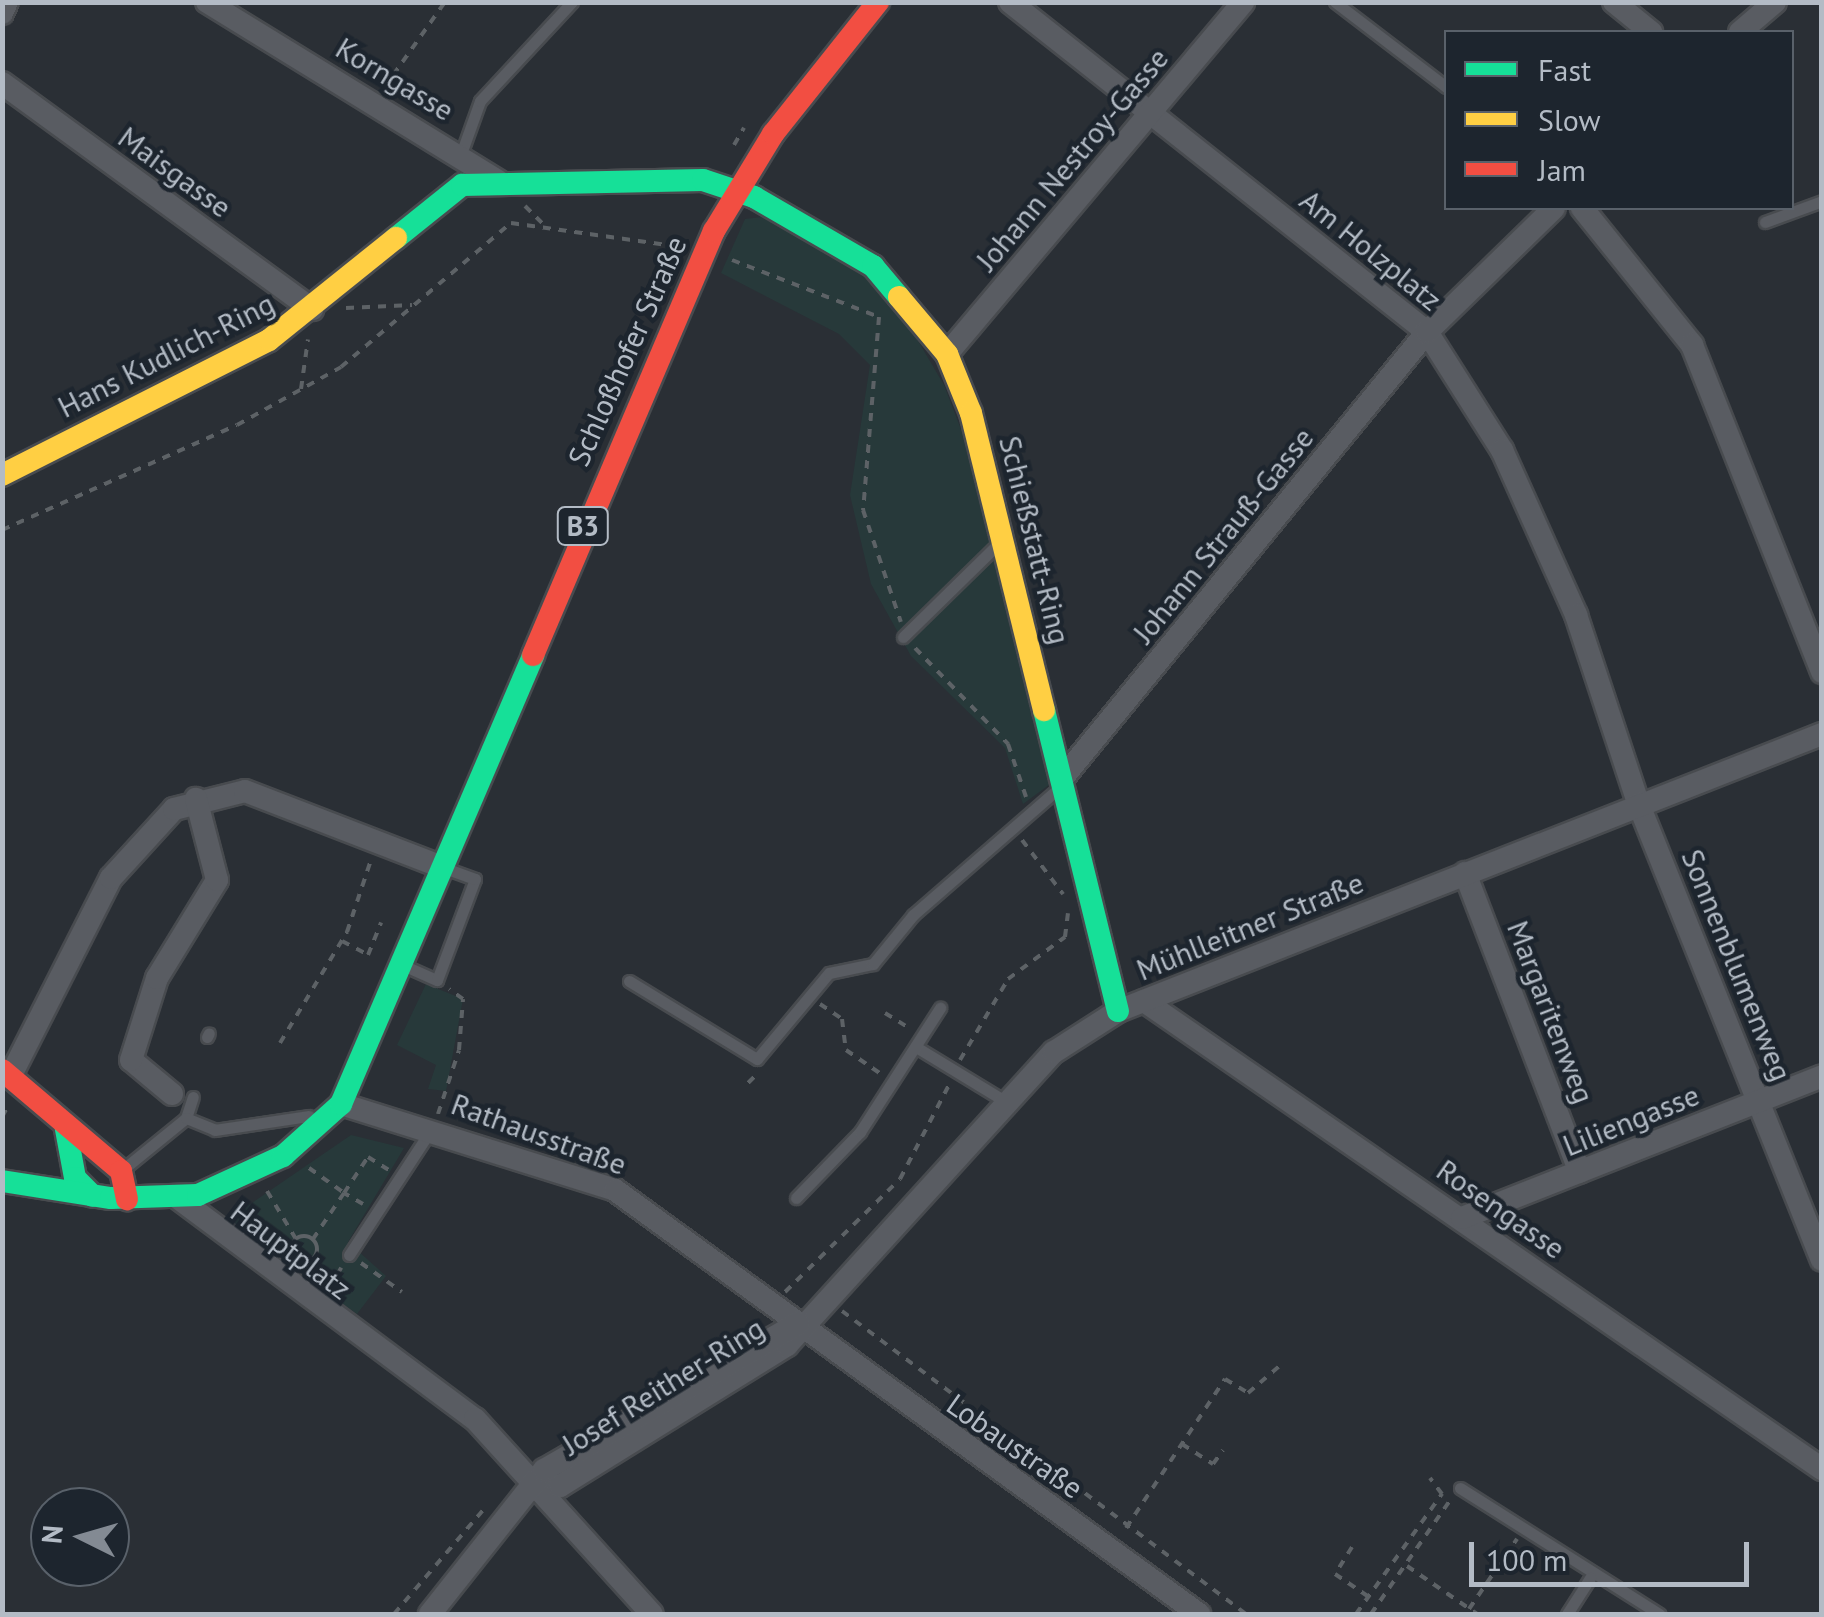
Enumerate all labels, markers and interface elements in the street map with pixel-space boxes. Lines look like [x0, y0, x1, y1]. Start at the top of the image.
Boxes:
street label: Korngasse [330, 30, 460, 128]
legend [1444, 30, 1794, 210]
street label: Johann Nestroy-Gasse [968, 40, 1176, 278]
text: Fast [1538, 50, 1591, 89]
text: Slow [1538, 100, 1601, 139]
street label: Maisgasse [112, 119, 238, 225]
text: Jam [1538, 150, 1586, 189]
street label: Am Holzplatz [1293, 182, 1449, 318]
street label: Schloßhofer Straße [560, 231, 694, 471]
street label: Hans Kudlich-Ring [52, 285, 280, 425]
street label: Johann Strauß-Gasse [1125, 420, 1321, 650]
street label: Schießstatt-Ring [992, 432, 1078, 648]
road number: B3 [556, 503, 610, 549]
street label: Sonnenblumenweg [1674, 844, 1800, 1086]
street label: Mühlleitner Straße [1131, 864, 1369, 988]
street label: Margaritenweg [1500, 916, 1602, 1108]
street label: Liliengasse [1558, 1076, 1704, 1164]
street label: Rathausstraße [447, 1086, 631, 1182]
street label: Rosengasse [1430, 1152, 1572, 1266]
street label: Hauptplatz [224, 1193, 358, 1307]
street label: Josef Reither-Ring [555, 1309, 771, 1463]
street label: Lobaustraße [940, 1386, 1090, 1506]
north arrow [30, 1487, 130, 1587]
scale bar [1474, 1522, 1754, 1584]
text: N [32, 1524, 71, 1545]
text: 100 m [1486, 1540, 1567, 1579]

